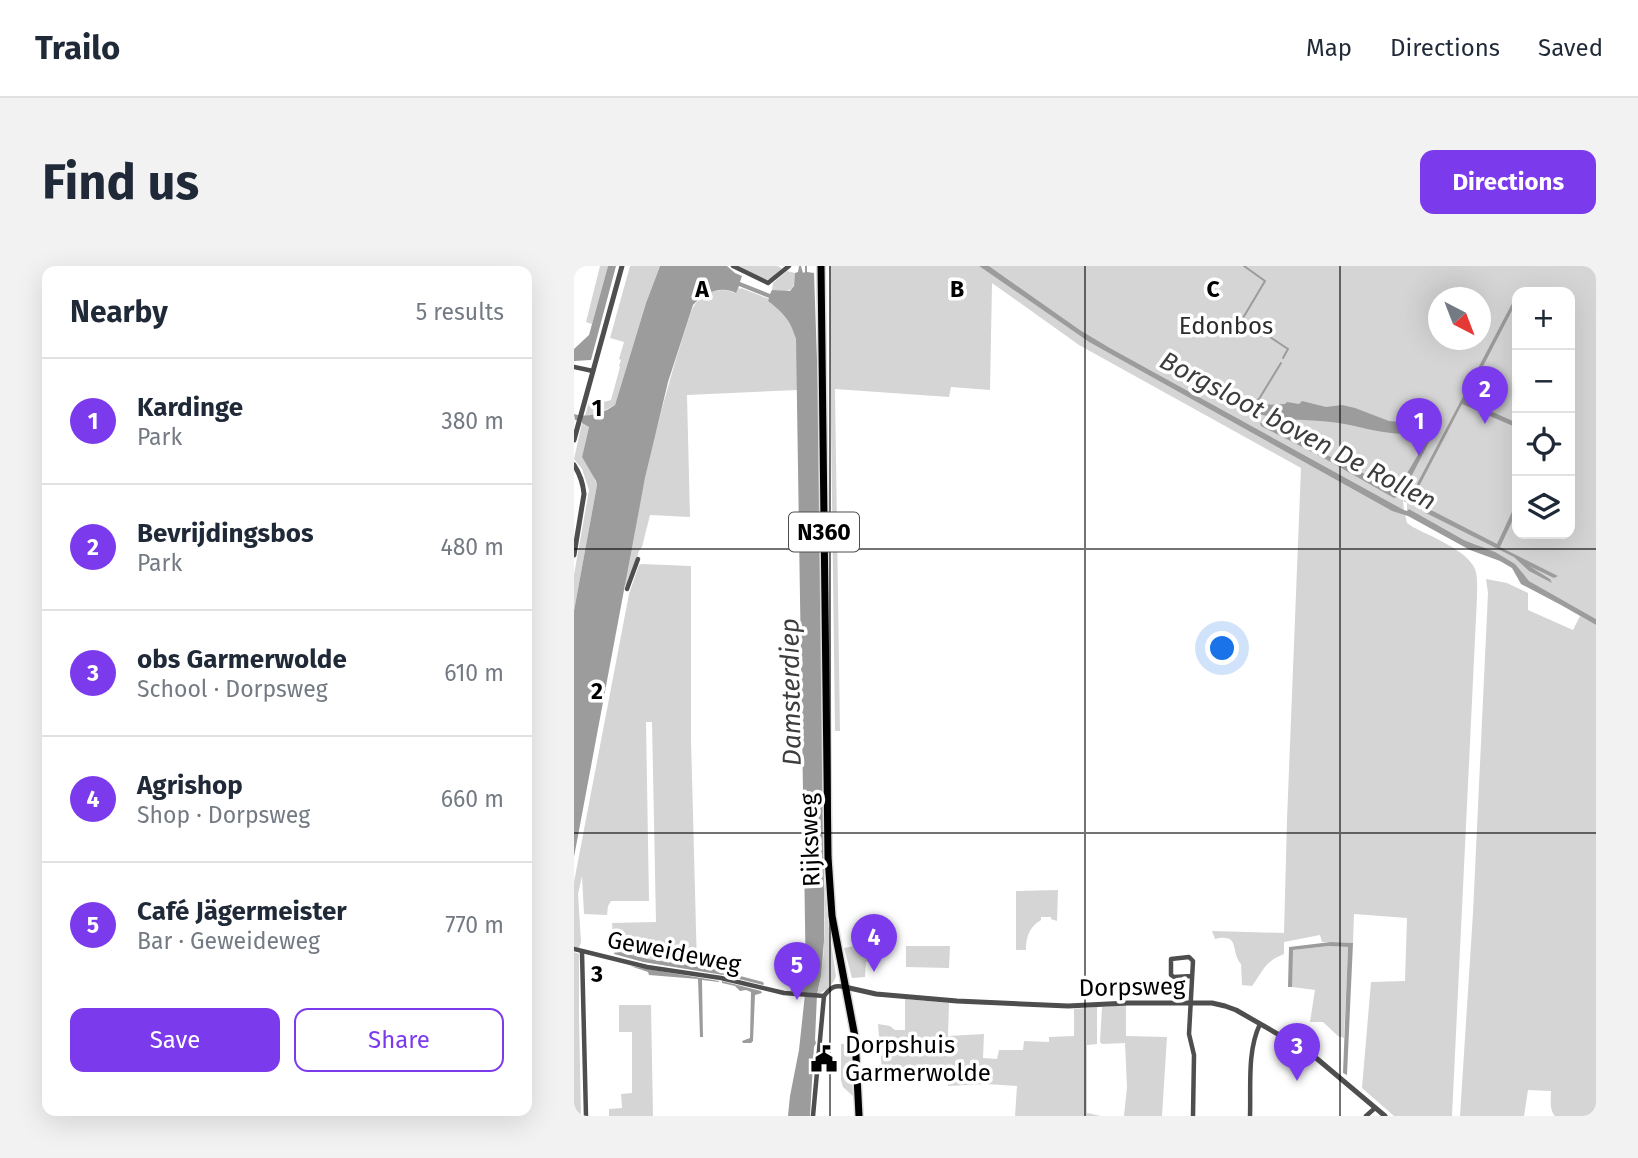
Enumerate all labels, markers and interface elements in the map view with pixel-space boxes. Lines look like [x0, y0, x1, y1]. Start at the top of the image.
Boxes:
text: Trailo [35, 28, 120, 68]
text: Map [1306, 34, 1352, 62]
text: Directions [1390, 34, 1500, 62]
text: Saved [1538, 34, 1603, 62]
button: Directions [1420, 150, 1596, 214]
text: Find us [42, 153, 199, 212]
text: A [694, 275, 709, 303]
text: B [950, 275, 964, 303]
text: C [1206, 275, 1220, 303]
north arrow [1428, 287, 1491, 350]
map controls [1512, 287, 1575, 539]
button: + [1512, 287, 1575, 350]
text: Nearby [70, 294, 168, 330]
text: 5 results [416, 298, 504, 326]
park label: Edonbos [1179, 312, 1273, 340]
water label: Borgsloot boven De Rollen [1155, 345, 1441, 517]
button: − [1512, 350, 1575, 413]
pin: 2 [1462, 366, 1508, 424]
text: Kardinge [137, 392, 243, 423]
text: 1 [592, 394, 602, 422]
pin: 1 [1396, 398, 1442, 456]
text: 1 [88, 407, 98, 435]
text: 380 m [441, 407, 504, 435]
button: locate [1512, 413, 1575, 476]
text: Park [137, 423, 182, 451]
button: layers [1512, 476, 1575, 539]
road number: N360 [789, 512, 859, 552]
text: Bevrijdingsbos [137, 518, 313, 549]
text: 2 [87, 533, 99, 561]
text: 480 m [440, 533, 504, 561]
text: Park [137, 549, 182, 577]
water label: Damsterdiep [774, 618, 808, 766]
your location [1205, 631, 1239, 665]
text: obs Garmerwolde [137, 644, 347, 675]
text: 3 [87, 659, 99, 687]
text: 610 m [444, 659, 504, 687]
text: School · Dorpsweg [137, 675, 328, 703]
text: 2 [591, 677, 603, 705]
text: Agrishop [137, 770, 243, 801]
text: 4 [87, 785, 100, 813]
text: 660 m [441, 785, 504, 813]
street label: Rijksweg [794, 792, 826, 887]
text: Shop · Dorpsweg [137, 801, 310, 829]
text: Café Jägermeister [137, 896, 347, 927]
text: 5 [87, 911, 99, 939]
text: 770 m [445, 911, 504, 939]
pin: 4 [851, 914, 897, 972]
street label: Geweideweg [605, 925, 744, 979]
text: Bar · Geweideweg [137, 927, 320, 955]
pin: 5 [774, 942, 820, 1000]
text: 3 [590, 960, 603, 988]
street label: Dorpsweg [1078, 972, 1186, 1002]
button: Save [70, 1008, 280, 1072]
button: Share [294, 1008, 504, 1072]
pin: 3 [1274, 1023, 1320, 1081]
place label: Dorpshuis Garmerwolde [845, 1031, 991, 1087]
public building icon: Dorpshuis Garmerwolde [809, 1044, 839, 1074]

